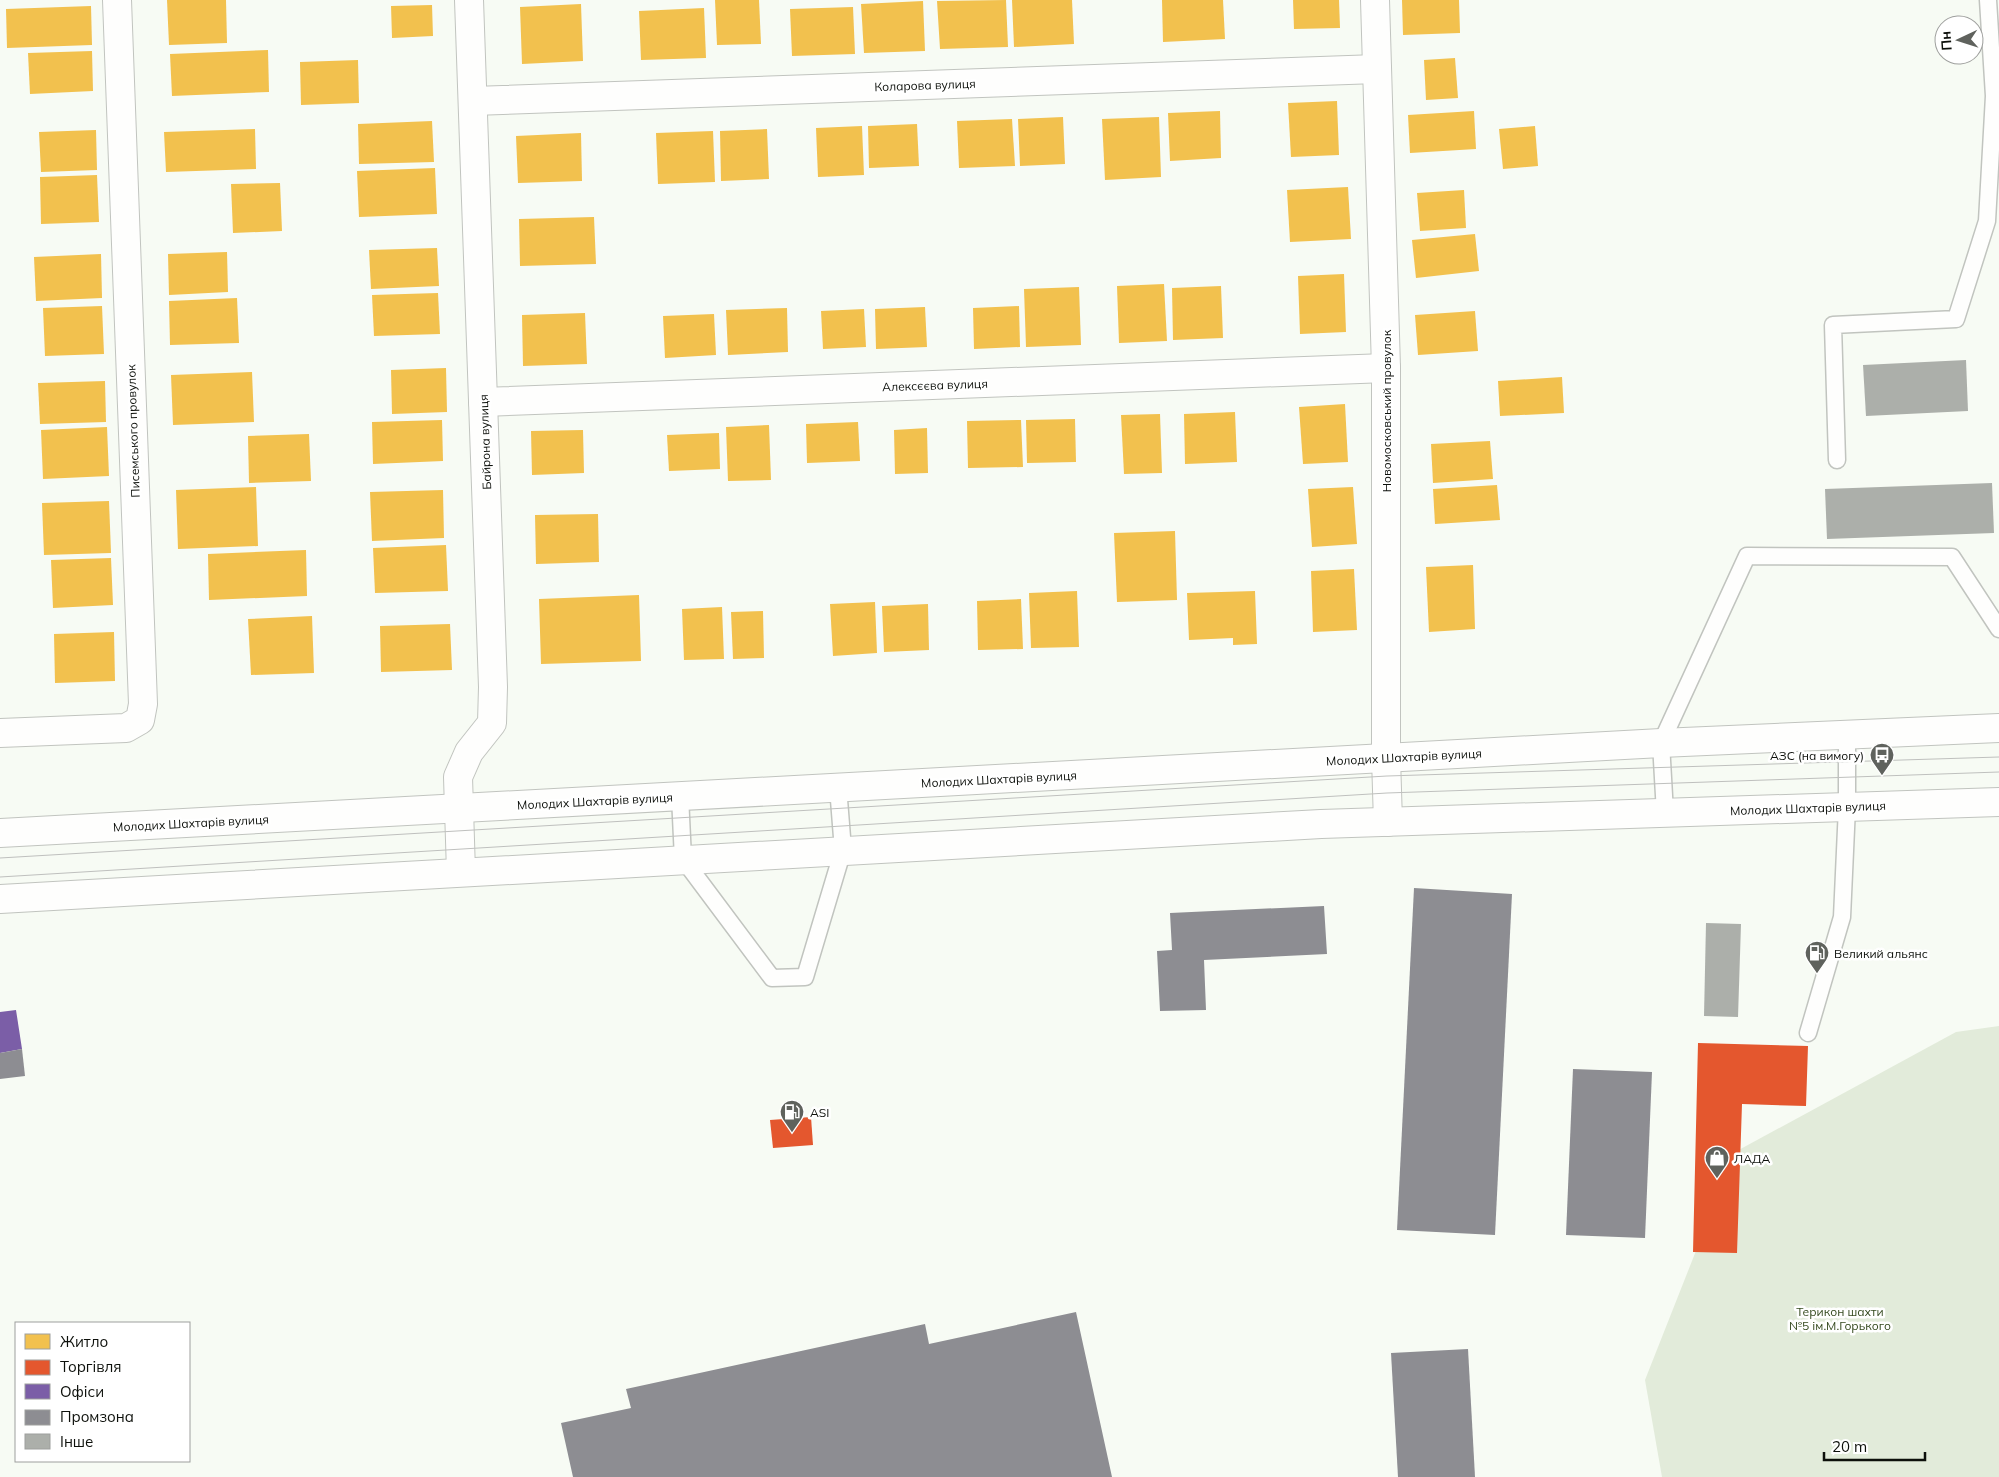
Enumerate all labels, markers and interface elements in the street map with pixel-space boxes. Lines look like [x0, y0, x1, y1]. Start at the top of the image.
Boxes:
north arrow [1934, 15, 1984, 65]
text: Пн [1936, 31, 1956, 51]
street label: Коларова вулиця [874, 76, 976, 94]
street label: Новомосковський провулок [1379, 329, 1394, 492]
street label: Писемського провулок [123, 364, 143, 498]
street label: Алексєєва вулиця [882, 376, 988, 394]
street label: Байрона вулиця [476, 394, 494, 490]
bus stop icon: АЗС (на вимогу) [1869, 742, 1895, 776]
street label: Молодих Шахтарів вулиця [1326, 745, 1482, 769]
place label: АЗС (на вимогу) [1770, 748, 1864, 763]
street label: Молодих Шахтарів вулиця [921, 767, 1077, 791]
street label: Молодих Шахтарів вулиця [517, 789, 673, 813]
street label: Молодих Шахтарів вулиця [1730, 798, 1886, 818]
street label: Молодих Шахтарів вулиця [113, 811, 269, 835]
fuel station icon: Великий альянс [1804, 940, 1830, 974]
place label: Великий альянс [1834, 946, 1928, 961]
fuel station icon: ASI [779, 1099, 805, 1133]
place label: ASI [810, 1105, 829, 1120]
shop icon: ЛАДА [1704, 1145, 1730, 1179]
place label: ЛАДА [1734, 1151, 1771, 1166]
park label: Терикон шахти №5 ім.М.Горького [1789, 1304, 1891, 1333]
legend [15, 1322, 190, 1462]
text: Житло [60, 1332, 108, 1351]
text: Торгівля [60, 1357, 122, 1376]
text: Офіси [60, 1382, 104, 1401]
text: Промзона [60, 1407, 134, 1426]
scale bar [1824, 1430, 1925, 1462]
text: Інше [60, 1432, 93, 1451]
text: 20 m [1832, 1437, 1867, 1456]

